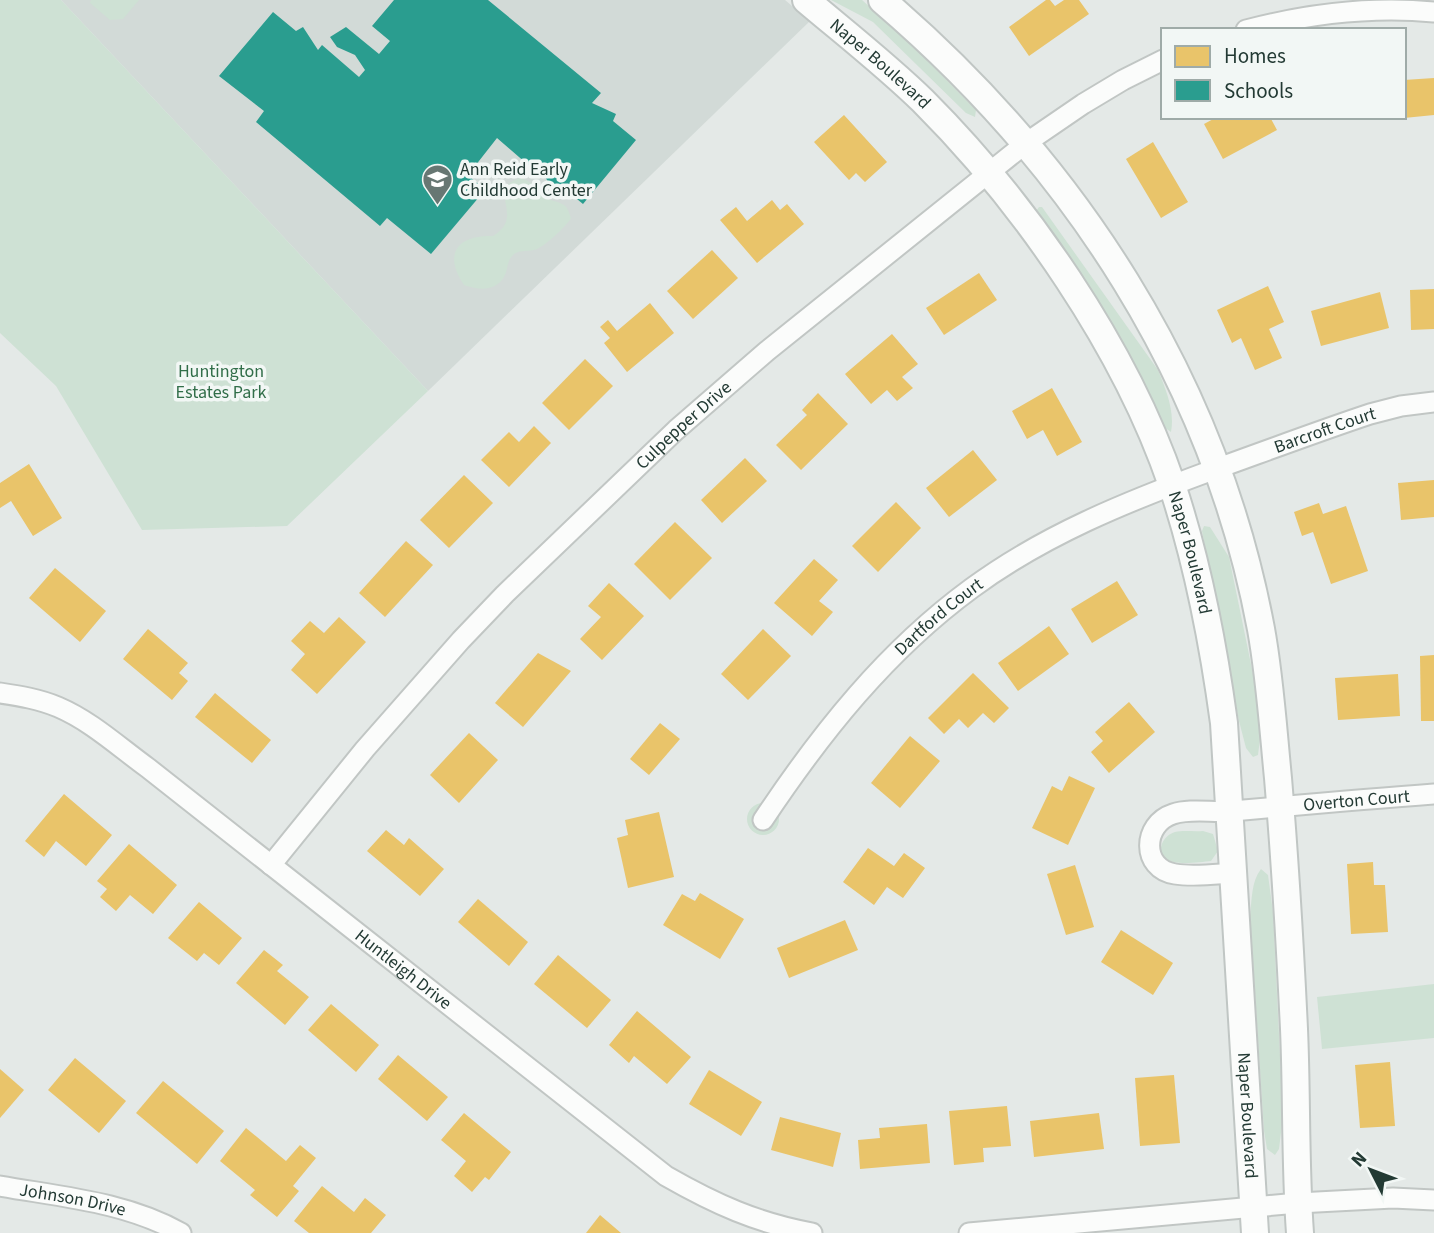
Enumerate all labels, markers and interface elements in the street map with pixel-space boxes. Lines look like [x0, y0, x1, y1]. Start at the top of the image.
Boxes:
street label: Naper Boulevard [825, 13, 937, 115]
legend [1161, 28, 1406, 119]
text: Homes [1224, 41, 1286, 71]
text: Schools [1224, 76, 1293, 106]
place label: Ann Reid Early Childhood Center [460, 157, 593, 203]
school or university icon: Ann Reid Early Childhood Center [420, 162, 454, 206]
park label: Huntington Estates Park [176, 359, 266, 405]
street label: Culpepper Drive [630, 375, 737, 475]
street label: Barcroft Court [1270, 401, 1378, 459]
street label: Naper Boulevard [1162, 488, 1218, 616]
street label: Dartford Court [889, 572, 988, 661]
street label: Overton Court [1302, 783, 1410, 817]
street label: Huntleigh Drive [350, 923, 457, 1015]
street label: Naper Boulevard [1232, 1052, 1264, 1179]
north arrow [1336, 1135, 1406, 1205]
text: N [1345, 1146, 1374, 1173]
street label: Johnson Drive [18, 1177, 129, 1222]

